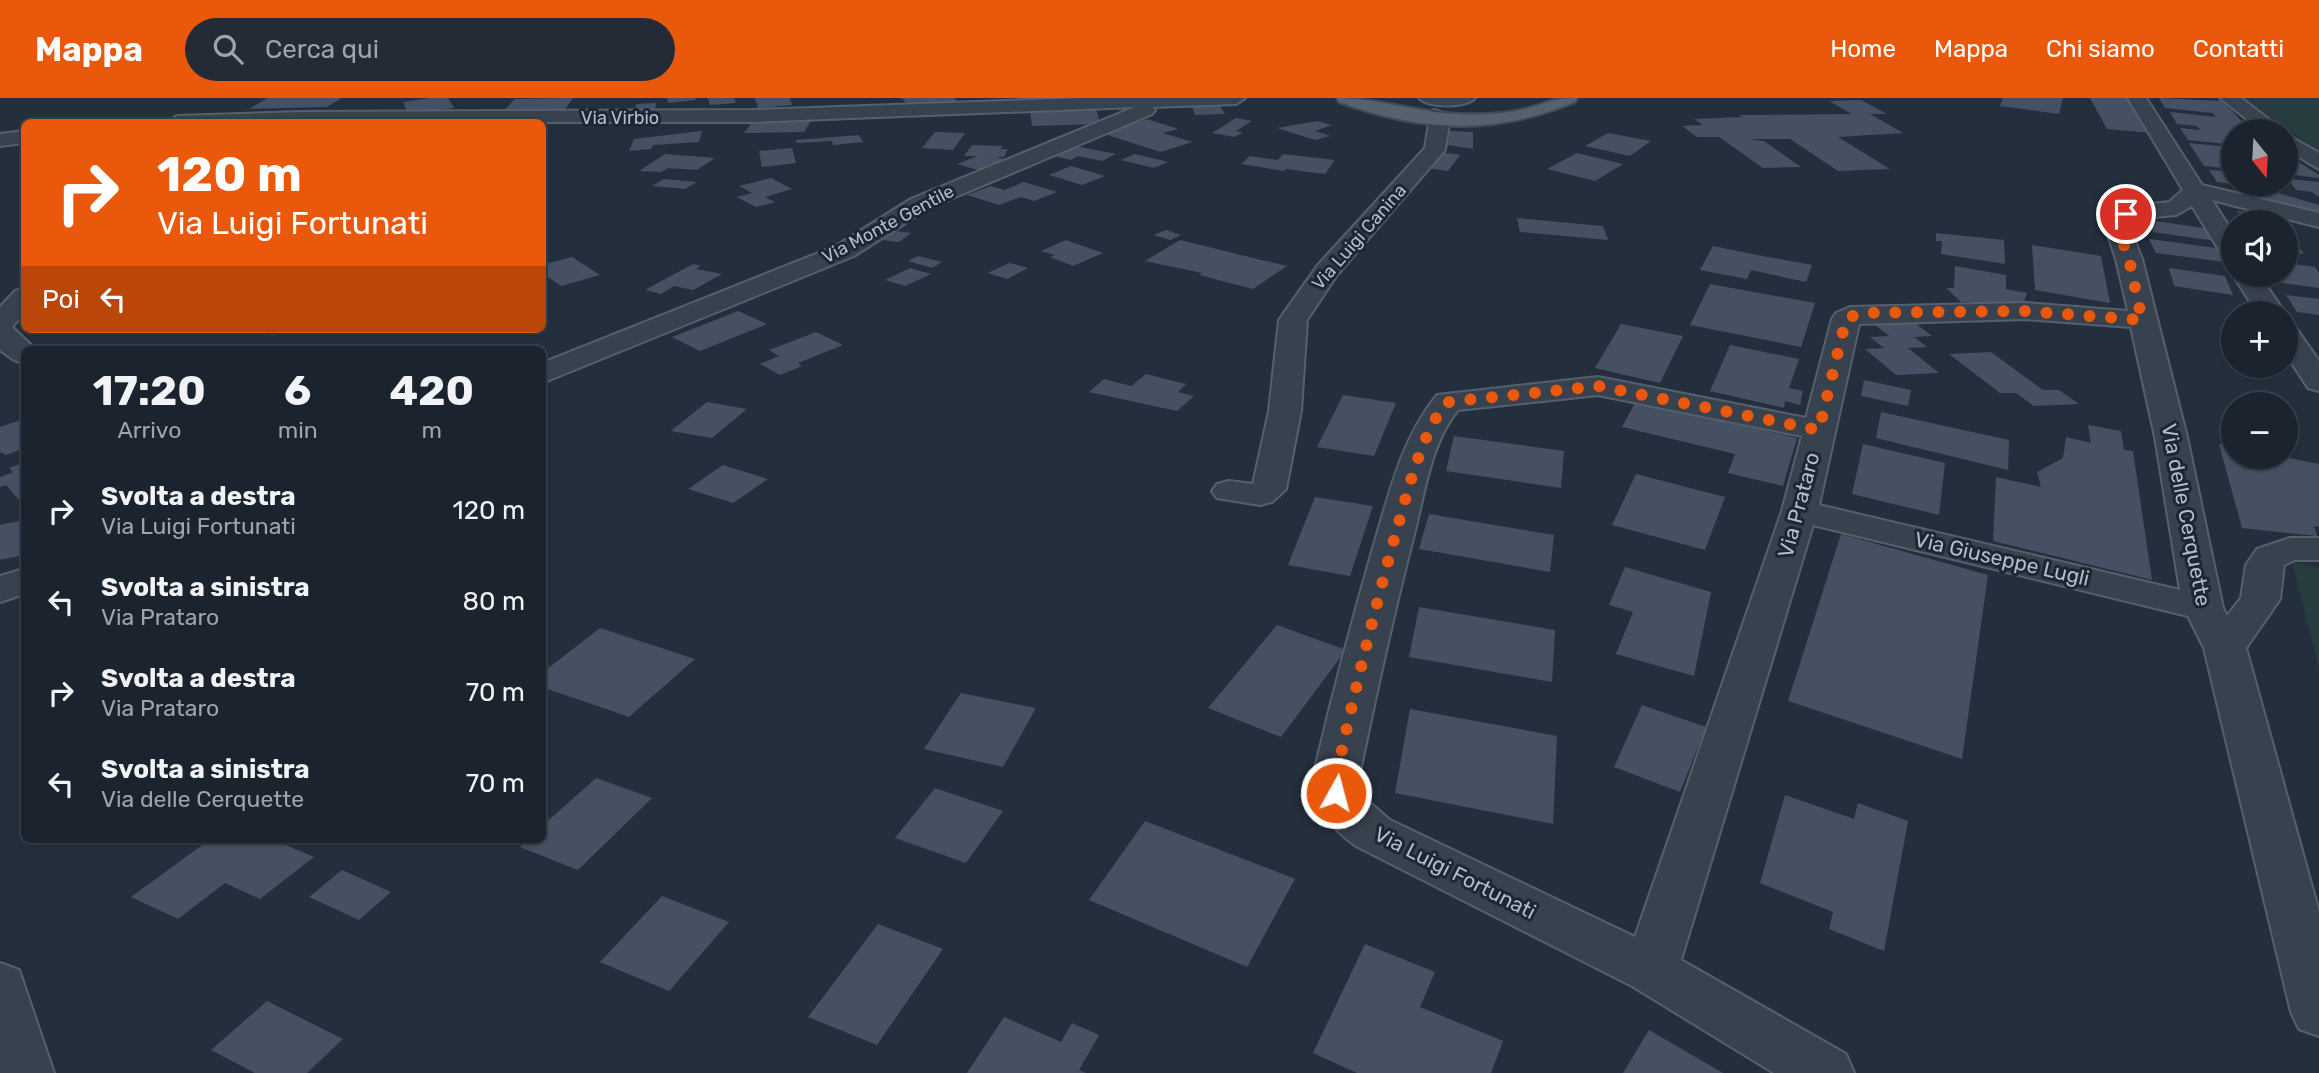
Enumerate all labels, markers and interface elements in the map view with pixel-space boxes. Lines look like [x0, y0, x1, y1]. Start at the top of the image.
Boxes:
search box [185, 18, 675, 81]
text: Mappa [35, 30, 143, 69]
icon: search [209, 30, 247, 68]
text: Cerca qui [265, 34, 379, 65]
text: Home [1830, 35, 1896, 63]
text: Mappa [1934, 35, 2008, 63]
text: Chi siamo [2046, 35, 2155, 63]
text: Contatti [2193, 35, 2284, 63]
street label: Via Virbio [581, 107, 659, 129]
north arrow [2221, 119, 2298, 196]
map controls [2221, 119, 2298, 469]
text: 120 m [157, 145, 302, 203]
icon: right [42, 147, 133, 238]
street label: Via Monte Gentile [818, 180, 958, 268]
street label: Via Luigi Canina [1307, 180, 1411, 294]
pin [2096, 184, 2156, 244]
icon: arrive [2107, 195, 2145, 233]
text: Via Luigi Fortunati [157, 204, 428, 242]
button: sound [2221, 210, 2298, 287]
icon: left [94, 280, 132, 318]
text: Poi [42, 284, 80, 315]
button: + [2221, 301, 2298, 378]
text: 17:20 [93, 366, 206, 416]
text: 6 [284, 366, 311, 416]
text: 420 [390, 366, 474, 416]
button: − [2221, 392, 2298, 469]
text: Arrivo [117, 416, 181, 444]
text: min [278, 416, 318, 444]
text: m [422, 416, 442, 444]
street label: Via delle Cerquette [2157, 422, 2216, 608]
street label: Via Prataro [1772, 450, 1825, 560]
text: Svolta a destra [101, 481, 296, 512]
icon: right [42, 492, 80, 530]
text: 120 m [453, 495, 525, 526]
text: Via Luigi Fortunati [101, 512, 296, 540]
street label: Via Giuseppe Lugli [1912, 526, 2092, 591]
text: Svolta a sinistra [101, 572, 310, 603]
icon: left [42, 583, 80, 621]
text: 80 m [462, 586, 525, 617]
text: Via Prataro [101, 603, 219, 631]
text: Svolta a destra [101, 663, 296, 694]
icon: right [42, 674, 80, 712]
text: 70 m [466, 677, 525, 708]
text: Via Prataro [101, 694, 219, 722]
text: Svolta a sinistra [101, 754, 310, 785]
position arrow [1299, 756, 1373, 830]
icon: left [42, 765, 80, 803]
text: 70 m [466, 768, 525, 799]
text: Via delle Cerquette [101, 785, 304, 813]
street label: Via Luigi Fortunati [1370, 821, 1540, 924]

